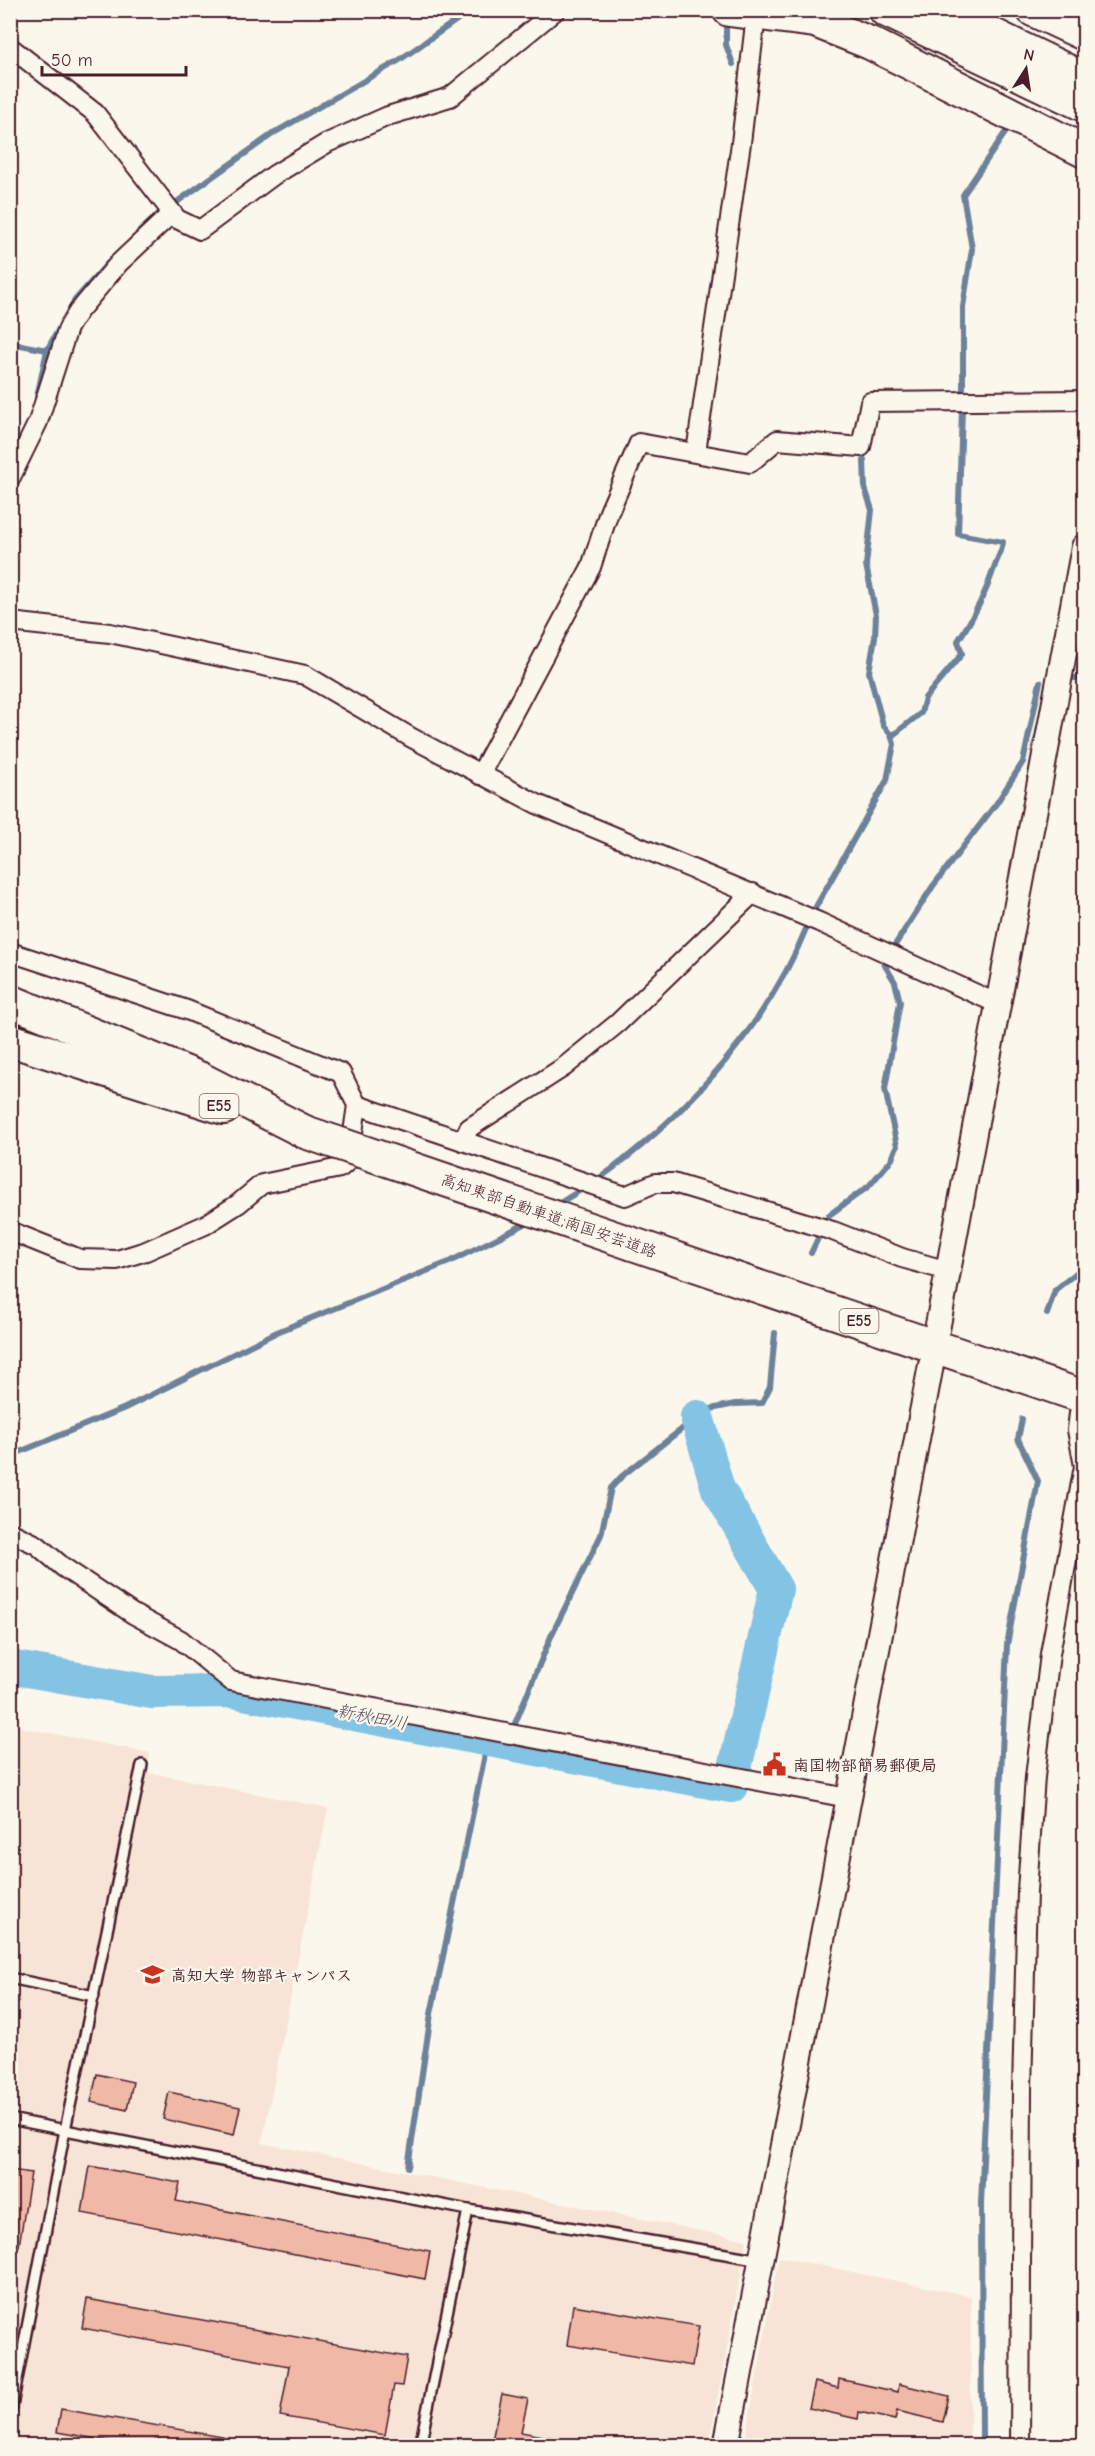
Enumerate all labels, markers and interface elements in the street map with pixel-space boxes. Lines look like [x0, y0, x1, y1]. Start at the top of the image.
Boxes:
scale bar [42, 39, 186, 77]
north arrow [996, 39, 1056, 99]
text: N [1022, 45, 1036, 65]
text: 50 m [51, 50, 93, 71]
road number: E55 [200, 1094, 238, 1118]
street label: 高知東部自動車道;南国安芸道路 [438, 1170, 659, 1261]
road number: E55 [840, 1309, 878, 1333]
water label: 新秋田川 [335, 1700, 409, 1735]
public building icon: 南国物部簡易郵便局 [762, 1752, 788, 1778]
place label: 南国物部簡易郵便局 [793, 1757, 937, 1775]
school or university icon: 高知大学 物部キャンパス [140, 1962, 166, 1988]
place label: 高知大学 物部キャンパス [171, 1967, 352, 1985]

